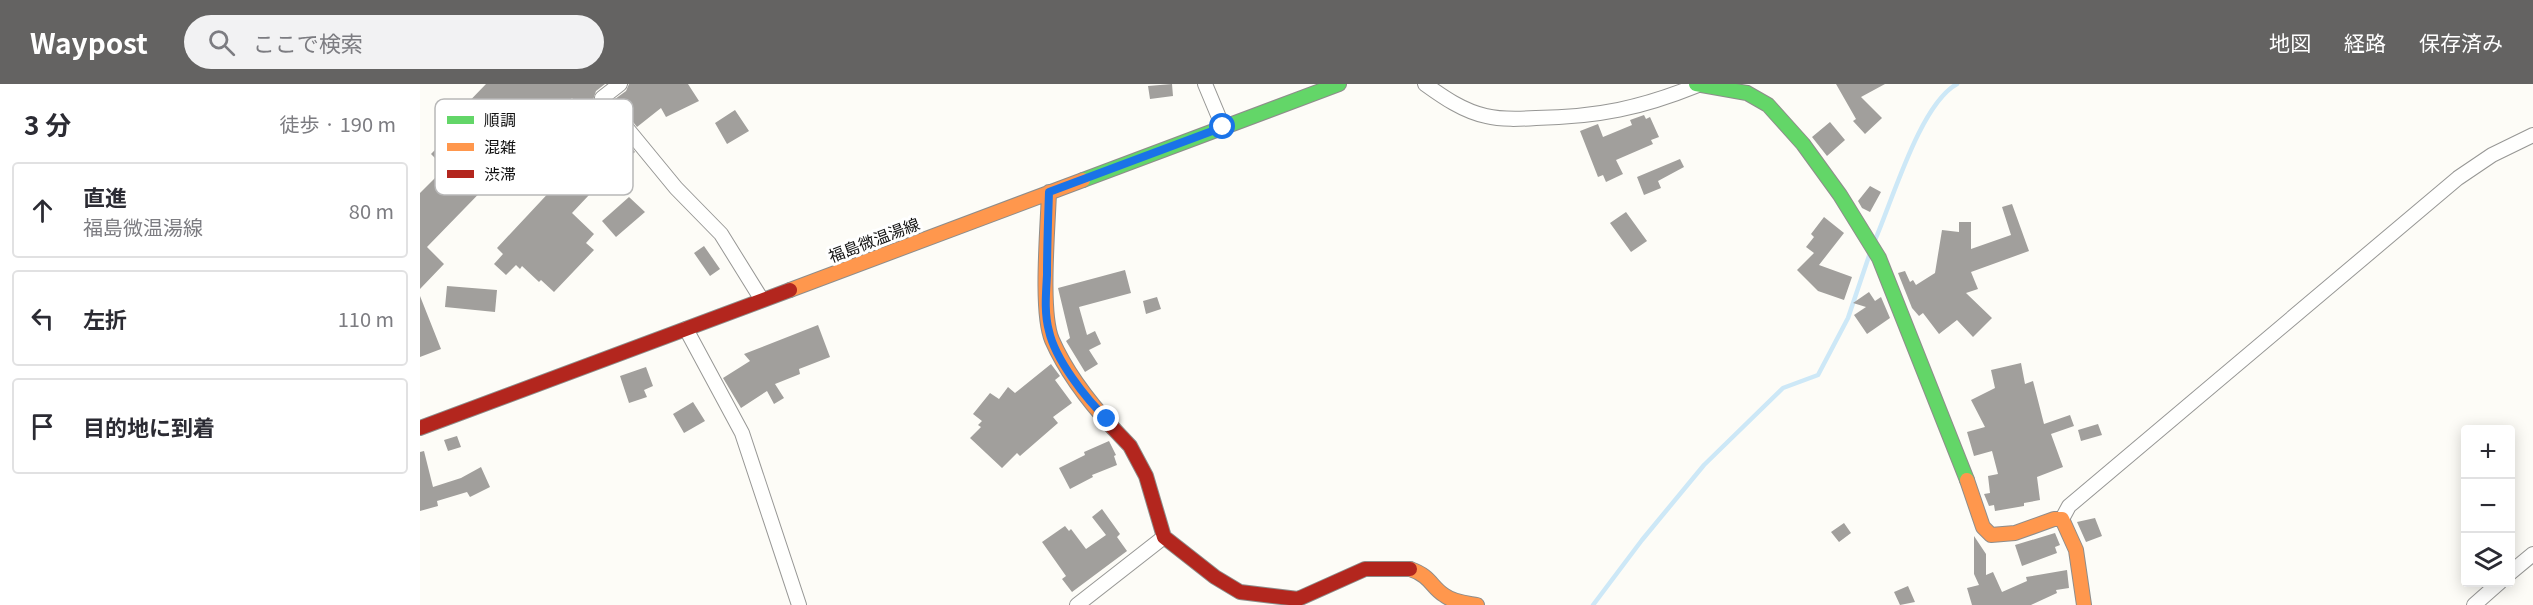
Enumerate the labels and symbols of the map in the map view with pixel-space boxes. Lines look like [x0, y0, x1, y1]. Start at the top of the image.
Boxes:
legend [435, 99, 633, 195]
text: 順調 [484, 107, 516, 131]
route start [1209, 113, 1235, 139]
text: 混雑 [484, 134, 516, 158]
text: 渋滞 [484, 161, 516, 185]
street label: 福島微温湯線 [825, 211, 923, 267]
route end [1093, 405, 1119, 431]

